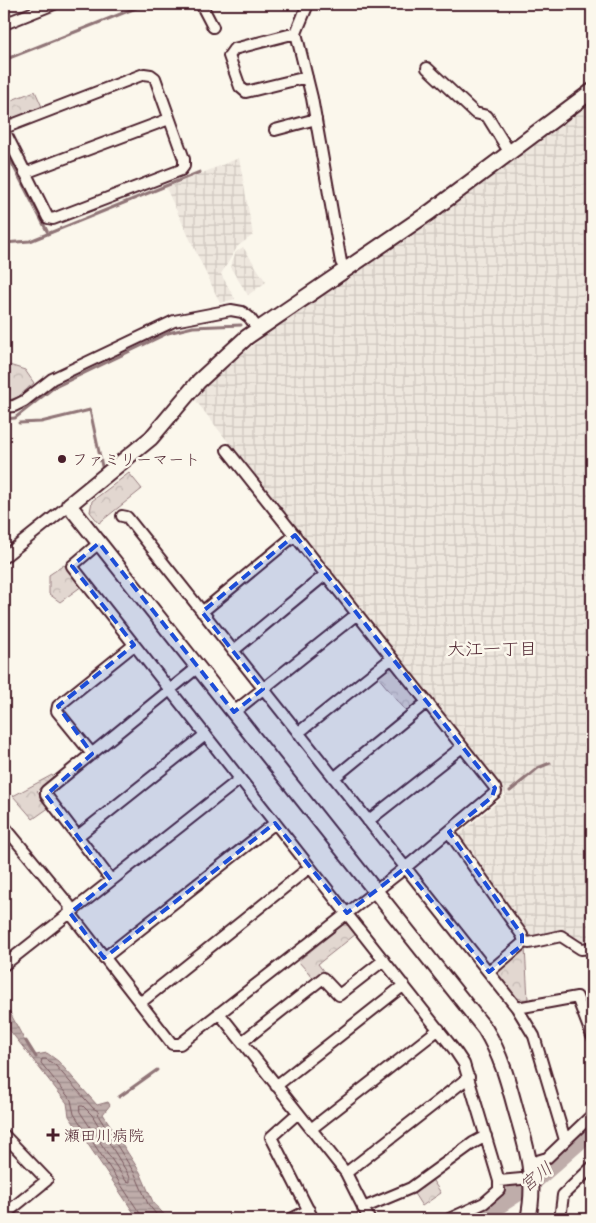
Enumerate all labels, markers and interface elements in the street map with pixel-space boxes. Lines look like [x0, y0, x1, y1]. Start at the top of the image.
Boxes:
marker: ファミリーマート [56, 453, 68, 465]
place label: ファミリーマート [72, 453, 200, 472]
district label: 大江一丁目 [447, 641, 537, 662]
marker: 瀬田川病院 [46, 1128, 60, 1142]
place label: 瀬田川病院 [64, 1128, 144, 1148]
water label: 宮川 [516, 1159, 558, 1198]

